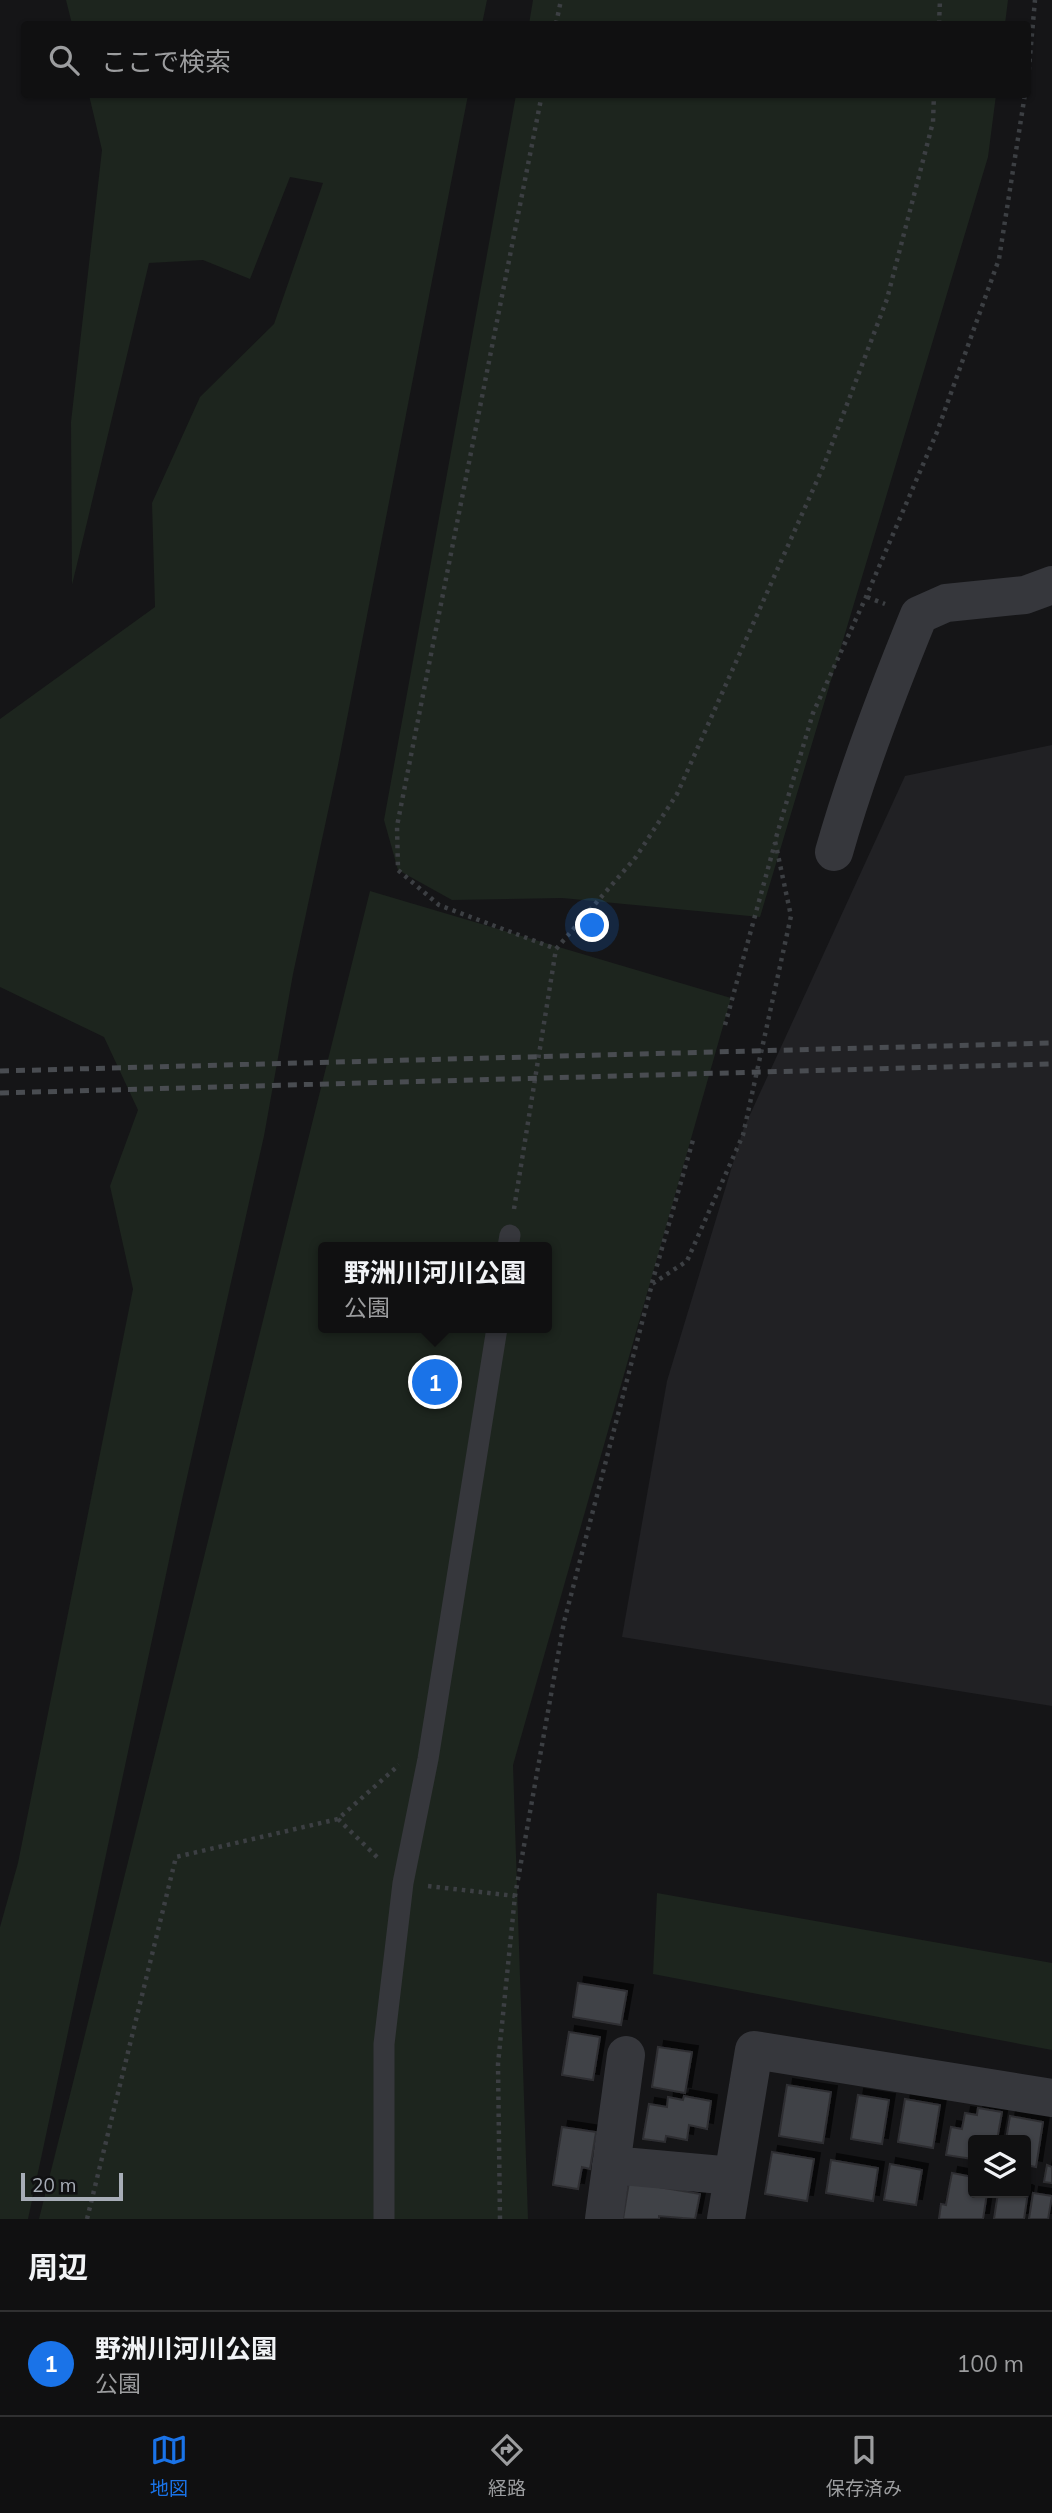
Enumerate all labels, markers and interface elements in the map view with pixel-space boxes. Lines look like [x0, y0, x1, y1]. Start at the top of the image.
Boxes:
search box [21, 21, 1031, 98]
icon: search [45, 41, 83, 79]
text: ここで検索 [101, 45, 231, 78]
your location [575, 908, 609, 942]
popup [318, 1242, 552, 1333]
text: 野洲川河川公園 [344, 1256, 526, 1289]
text: 公園 [344, 1293, 390, 1322]
pin: 1 [412, 1356, 458, 1408]
map controls [968, 2135, 1031, 2198]
button: layers [968, 2135, 1031, 2198]
scale bar [21, 2170, 122, 2202]
text: 20 m [32, 2173, 76, 2197]
text: 周辺 [28, 2248, 88, 2286]
text: 野洲川河川公園 [95, 2332, 277, 2365]
text: 1 [44, 2349, 58, 2378]
text: 100 m [956, 2349, 1024, 2378]
text: 公園 [95, 2369, 141, 2398]
tab: 地図 [150, 2431, 188, 2500]
tab: 経路 [488, 2431, 526, 2500]
tab: 保存済み [826, 2431, 902, 2500]

